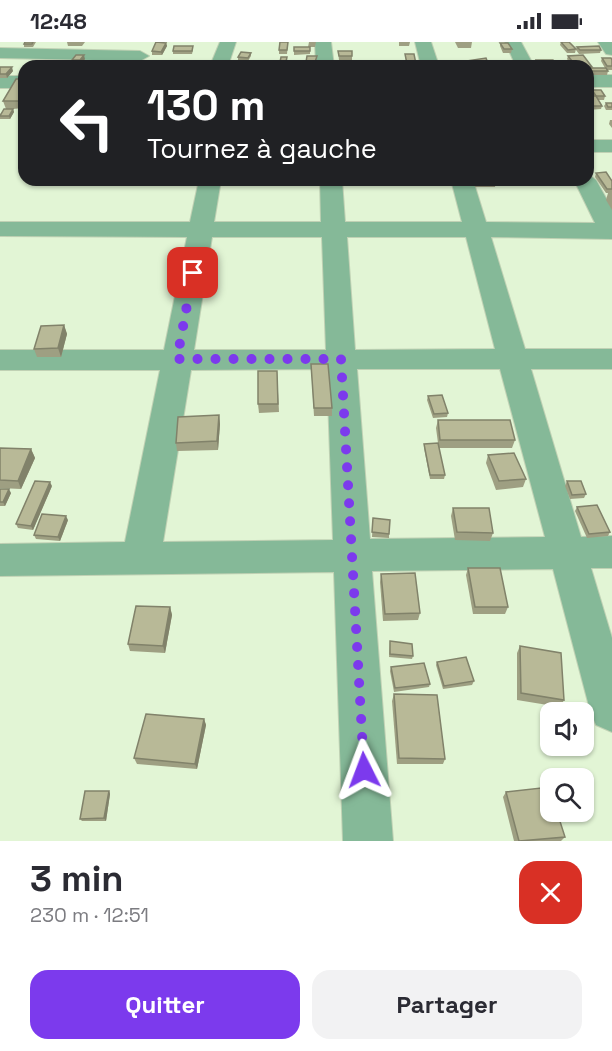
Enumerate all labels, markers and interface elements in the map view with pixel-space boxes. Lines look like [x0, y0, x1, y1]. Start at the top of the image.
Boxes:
text: 12:48 [30, 7, 87, 35]
text: 130 m [147, 79, 265, 132]
icon: left [48, 84, 126, 162]
text: Tournez à gauche [147, 131, 377, 166]
pin [167, 247, 218, 298]
icon: arrive [176, 256, 209, 289]
map controls [540, 702, 594, 822]
button: sound [540, 702, 594, 756]
position arrow [332, 738, 396, 802]
button: search [540, 768, 594, 822]
text: 3 min [30, 856, 124, 902]
button: close [519, 861, 582, 924]
text: 230 m · 12:51 [30, 902, 149, 928]
button: Quitter [30, 970, 300, 1039]
button: Partager [312, 970, 582, 1039]

